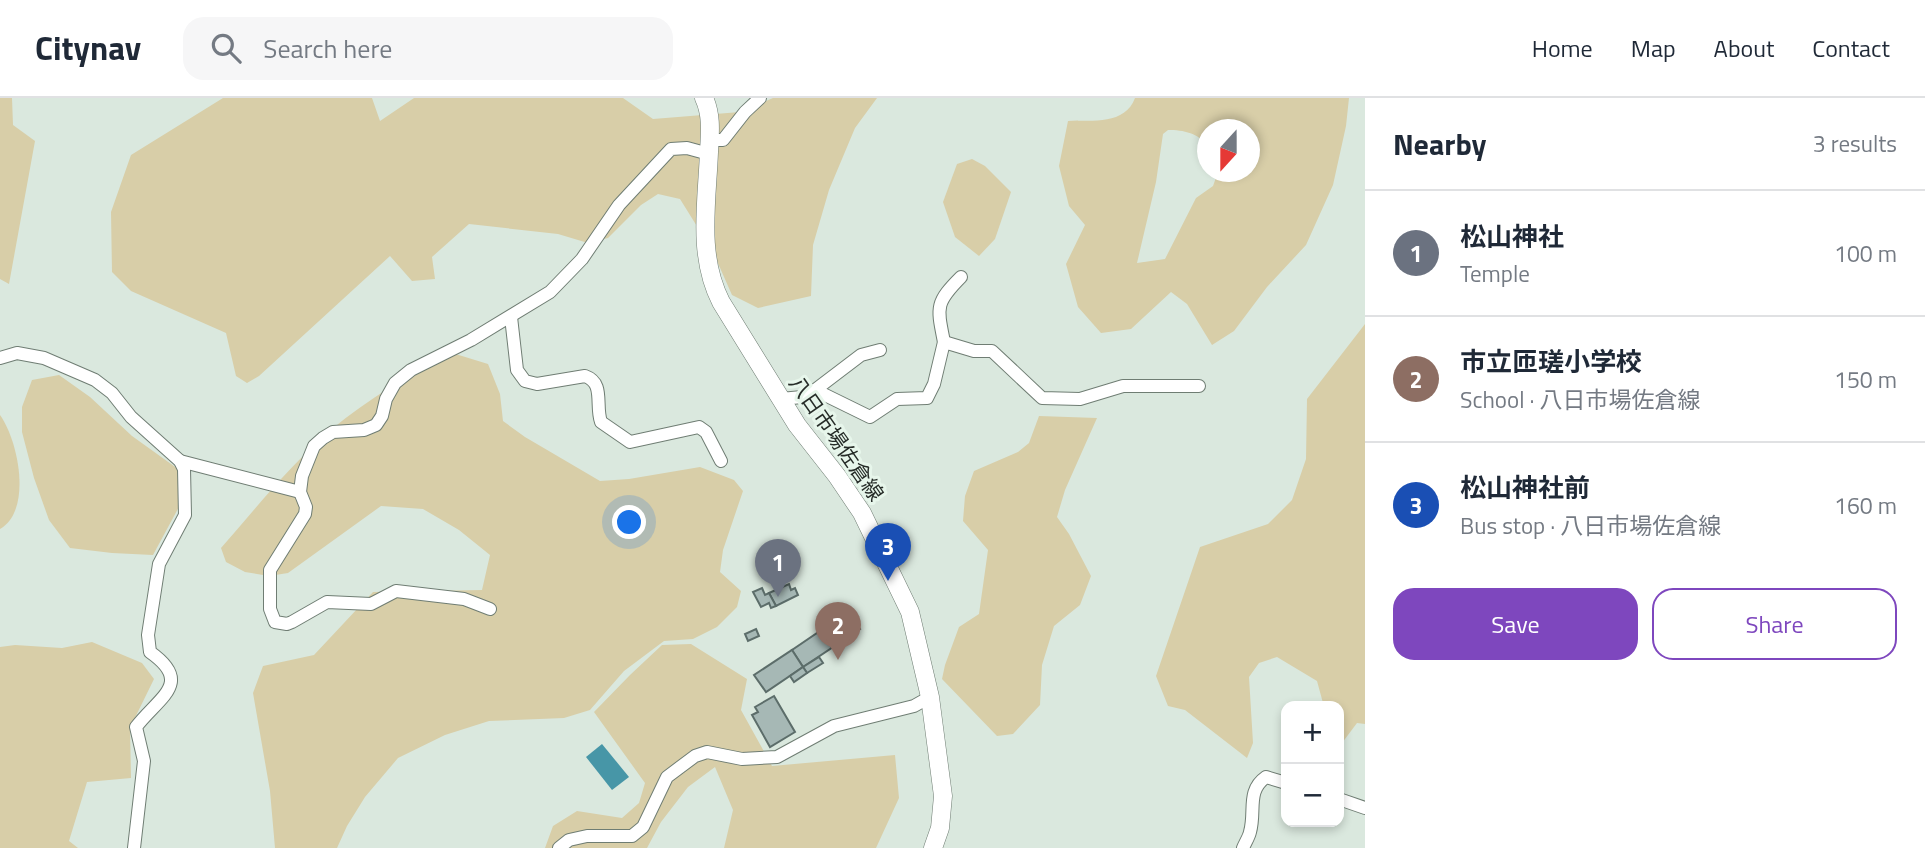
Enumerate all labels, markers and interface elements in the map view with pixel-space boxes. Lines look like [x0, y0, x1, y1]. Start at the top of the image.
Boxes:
search box [183, 17, 673, 80]
text: Citynav [35, 23, 141, 73]
icon: search [207, 29, 245, 67]
text: Search here [263, 29, 392, 68]
text: Home [1532, 30, 1593, 66]
text: Map [1631, 30, 1676, 66]
text: About [1714, 30, 1774, 66]
text: Contact [1812, 30, 1890, 66]
north arrow [1197, 119, 1260, 182]
text: Nearby [1393, 121, 1486, 167]
text: 3 results [1813, 126, 1897, 161]
text: 松山神社 [1460, 217, 1564, 256]
text: 1 [1410, 236, 1422, 271]
text: 100 m [1834, 236, 1897, 271]
text: Temple [1460, 256, 1530, 291]
text: 市立匝瑳小学校 [1460, 342, 1642, 381]
text: 2 [1410, 362, 1422, 397]
text: 150 m [1834, 362, 1897, 397]
street label: 八日市場佐倉線 [782, 369, 892, 507]
text: School · 八日市場佐倉線 [1460, 382, 1701, 417]
text: 松山神社前 [1460, 468, 1590, 507]
text: 3 [1410, 488, 1422, 523]
text: 160 m [1834, 488, 1897, 523]
your location [612, 505, 646, 539]
text: Bus stop · 八日市場佐倉線 [1460, 508, 1721, 543]
pin: 3 [865, 523, 911, 581]
pin: 1 [755, 539, 801, 597]
button: Save [1393, 588, 1638, 660]
button: Share [1652, 588, 1897, 660]
pin: 2 [815, 602, 861, 660]
map controls [1281, 701, 1344, 827]
button: + [1281, 701, 1344, 764]
button: − [1281, 764, 1344, 827]

